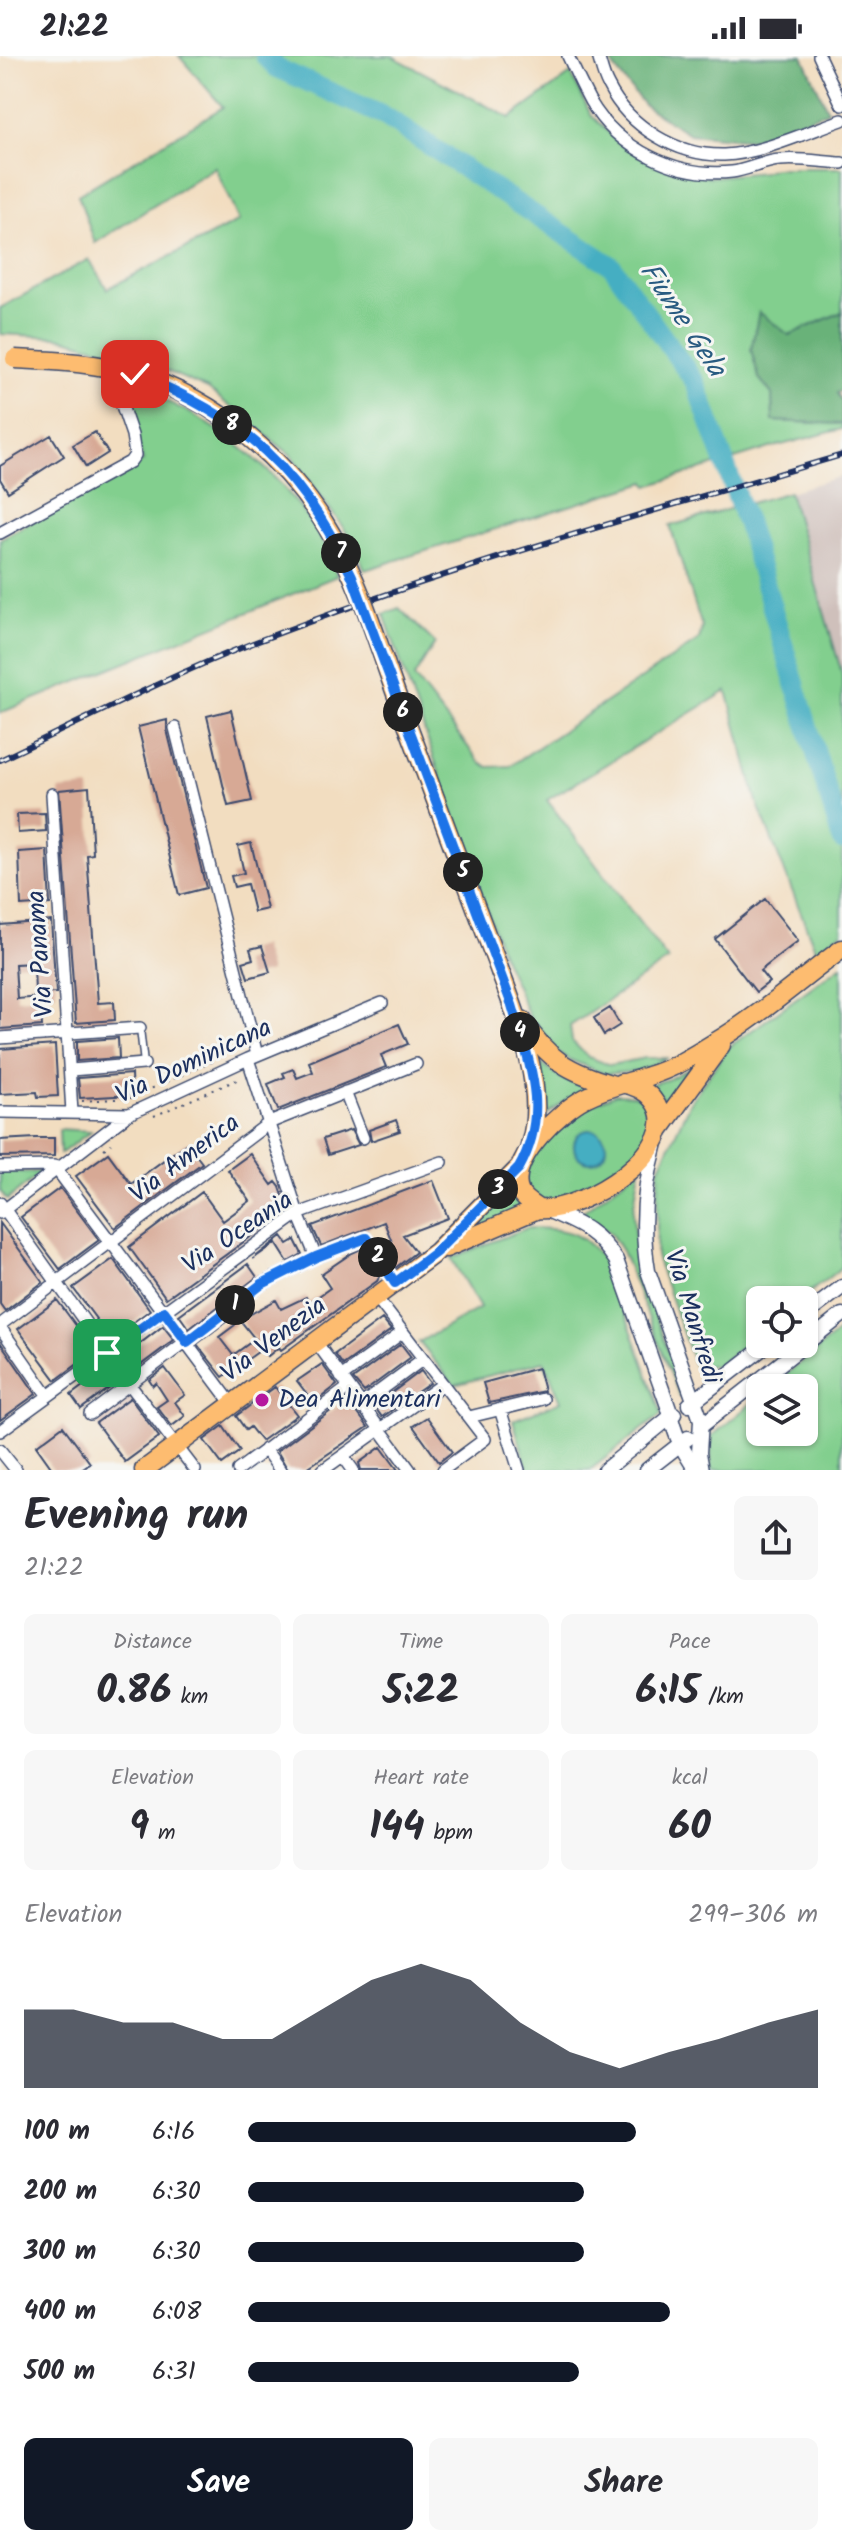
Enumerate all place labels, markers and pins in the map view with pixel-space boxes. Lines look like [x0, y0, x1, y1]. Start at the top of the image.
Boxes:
pin [101, 340, 169, 408]
pin: 8 [212, 405, 252, 445]
pin: 7 [321, 533, 361, 573]
pin: 6 [383, 692, 423, 732]
pin: 5 [443, 852, 483, 892]
pin: 4 [500, 1012, 540, 1052]
pin: 3 [478, 1169, 518, 1209]
pin: 2 [358, 1237, 398, 1277]
pin: 1 [215, 1285, 255, 1325]
pin [73, 1319, 141, 1387]
place label: Dea Alimentari [278, 1379, 443, 1421]
marker: Dea Alimentari [253, 1391, 271, 1409]

